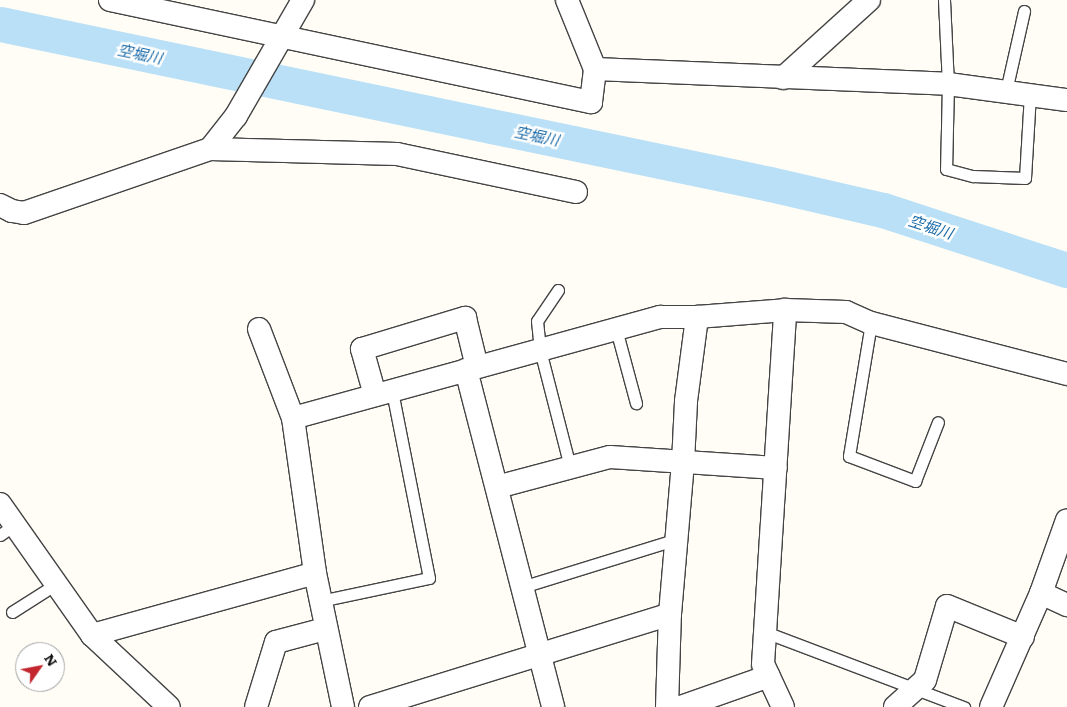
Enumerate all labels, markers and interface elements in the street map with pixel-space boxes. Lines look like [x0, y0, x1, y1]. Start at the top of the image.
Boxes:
water label: 空堀川 [116, 40, 164, 66]
water label: 空堀川 [513, 122, 561, 148]
water label: 空堀川 [907, 210, 955, 242]
north arrow [15, 642, 65, 692]
text: N [40, 649, 63, 670]

